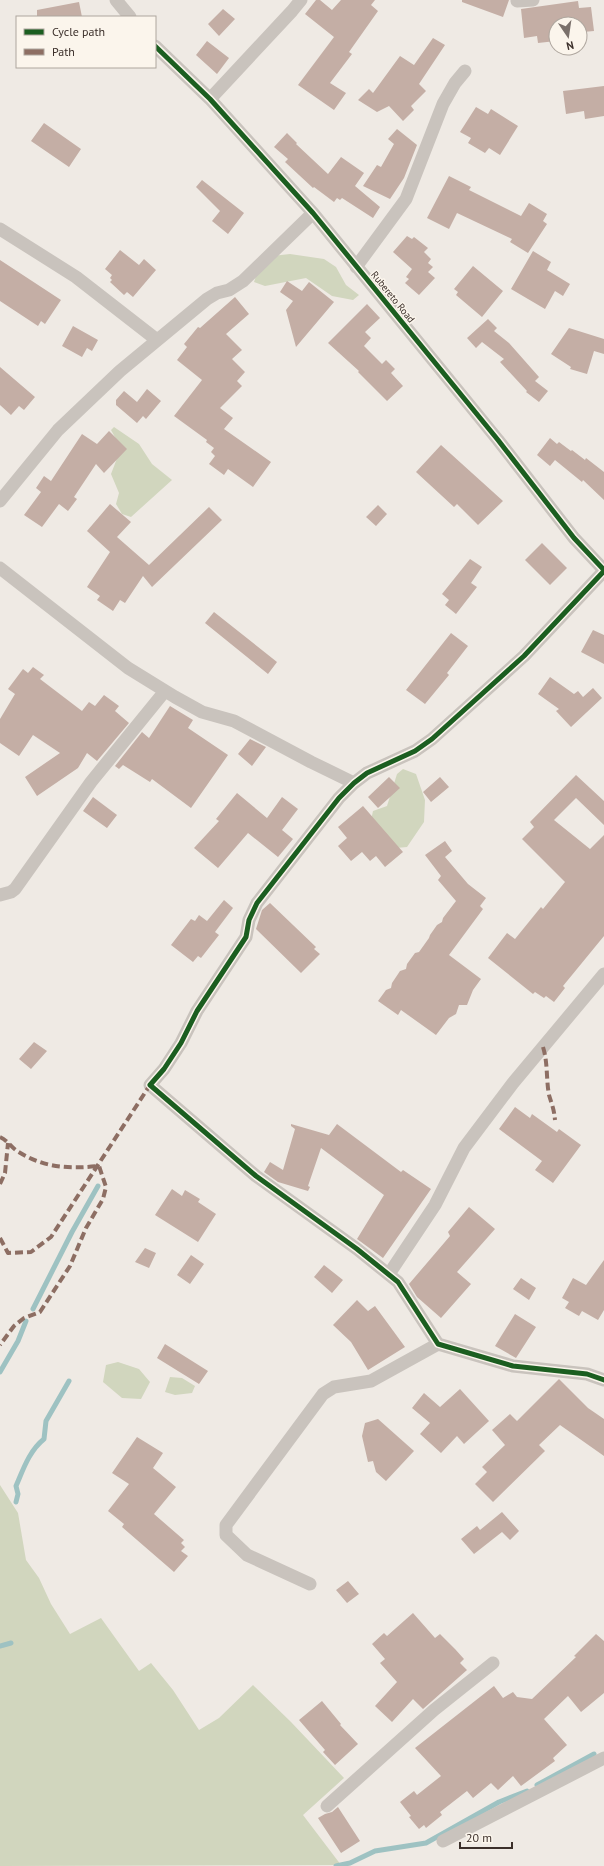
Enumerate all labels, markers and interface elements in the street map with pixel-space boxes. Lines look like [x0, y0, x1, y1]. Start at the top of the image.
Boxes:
legend [16, 16, 156, 68]
north arrow [548, 16, 588, 56]
text: Cycle path [52, 24, 105, 39]
text: N [565, 38, 575, 53]
text: Path [52, 44, 75, 59]
street label: Rubereto Road [368, 269, 418, 325]
scale bar [460, 1824, 512, 1850]
text: 20 m [466, 1830, 492, 1845]

